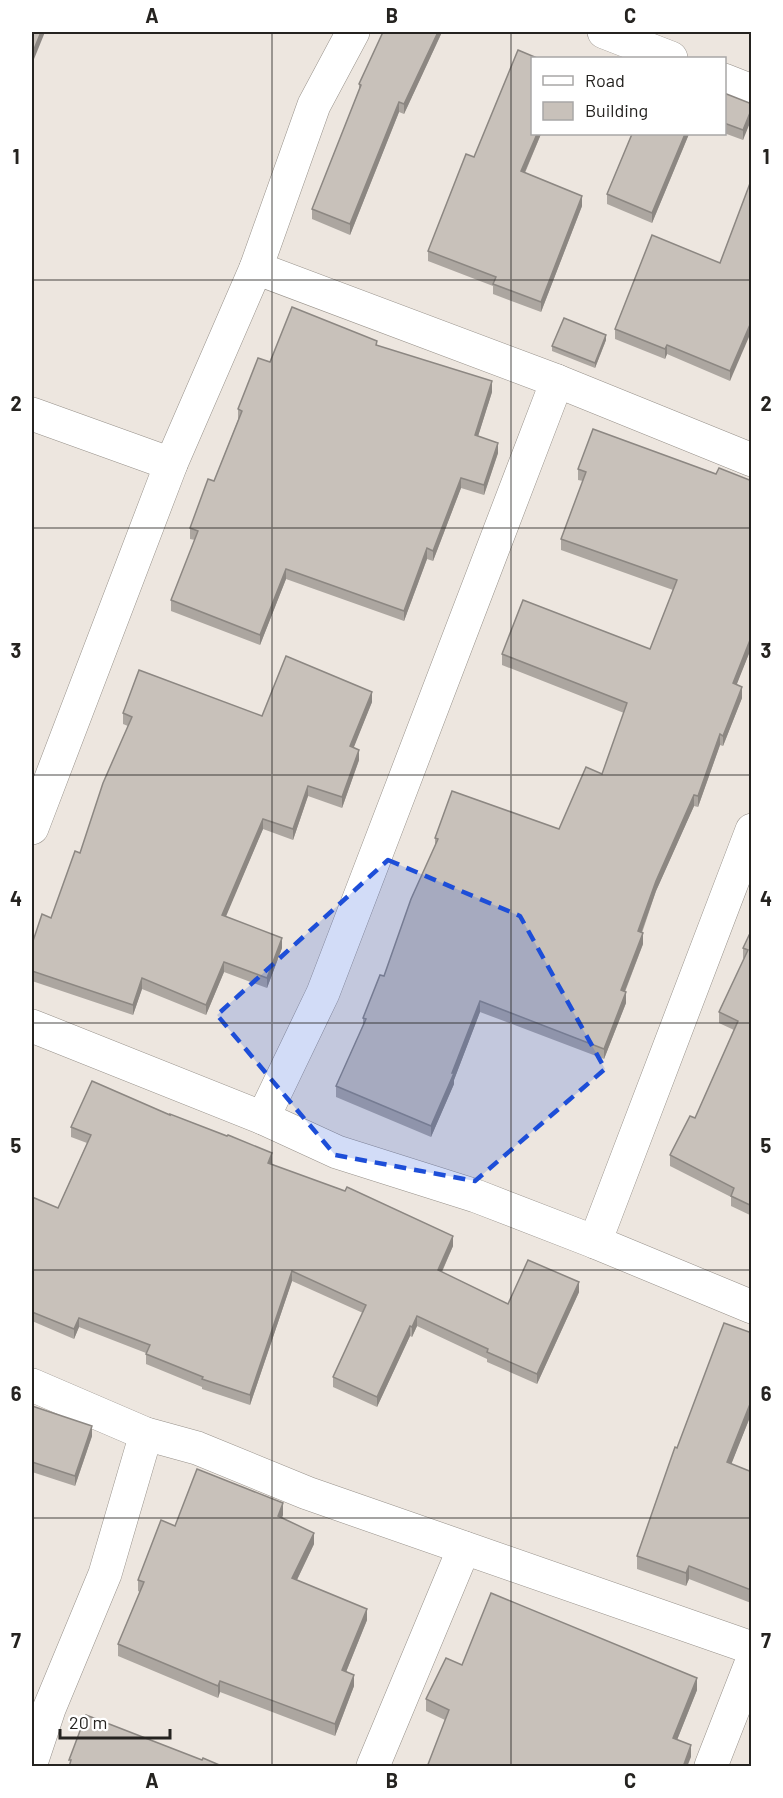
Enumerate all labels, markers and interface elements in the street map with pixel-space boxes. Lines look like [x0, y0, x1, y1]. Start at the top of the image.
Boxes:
text: A [145, 3, 159, 27]
text: B [386, 3, 398, 27]
text: C [624, 3, 636, 27]
legend [531, 57, 726, 135]
text: Road [585, 69, 625, 91]
text: Building [585, 99, 648, 121]
text: 1 [12, 144, 20, 168]
text: 1 [762, 144, 770, 168]
text: 2 [10, 391, 22, 415]
text: 2 [760, 391, 772, 415]
text: 3 [11, 638, 21, 662]
text: 3 [761, 638, 771, 662]
text: 4 [10, 886, 22, 910]
text: 4 [760, 886, 772, 910]
text: 5 [11, 1133, 22, 1157]
text: 5 [761, 1133, 772, 1157]
text: 6 [11, 1381, 22, 1405]
text: 6 [761, 1381, 772, 1405]
text: 7 [11, 1628, 21, 1652]
text: 7 [761, 1628, 771, 1652]
scale bar [60, 1702, 170, 1740]
text: 20 m [69, 1711, 107, 1733]
text: A [145, 1768, 159, 1792]
text: B [386, 1768, 398, 1792]
text: C [624, 1768, 636, 1792]

